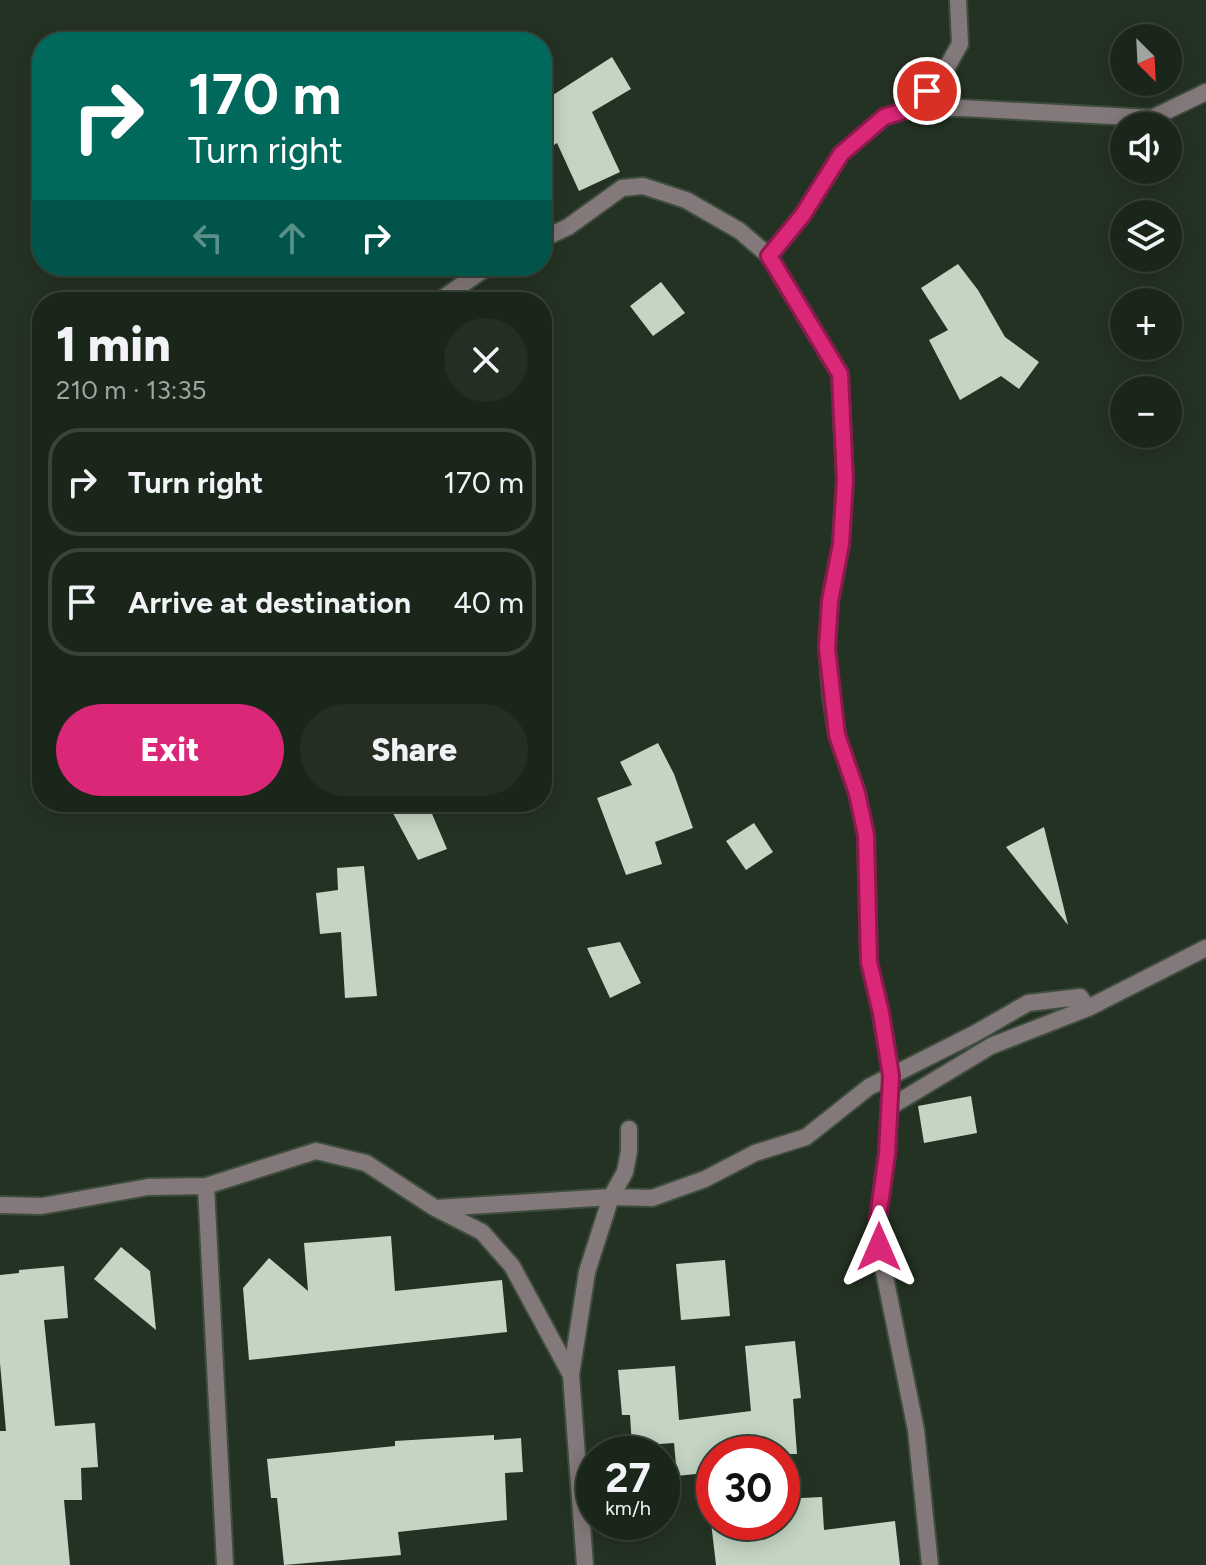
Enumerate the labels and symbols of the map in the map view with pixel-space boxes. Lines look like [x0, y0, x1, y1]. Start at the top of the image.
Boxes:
north arrow [1110, 24, 1182, 96]
pin [893, 57, 961, 125]
position arrow [837, 1205, 921, 1289]
speed limit sign: 30 [696, 1436, 800, 1540]

